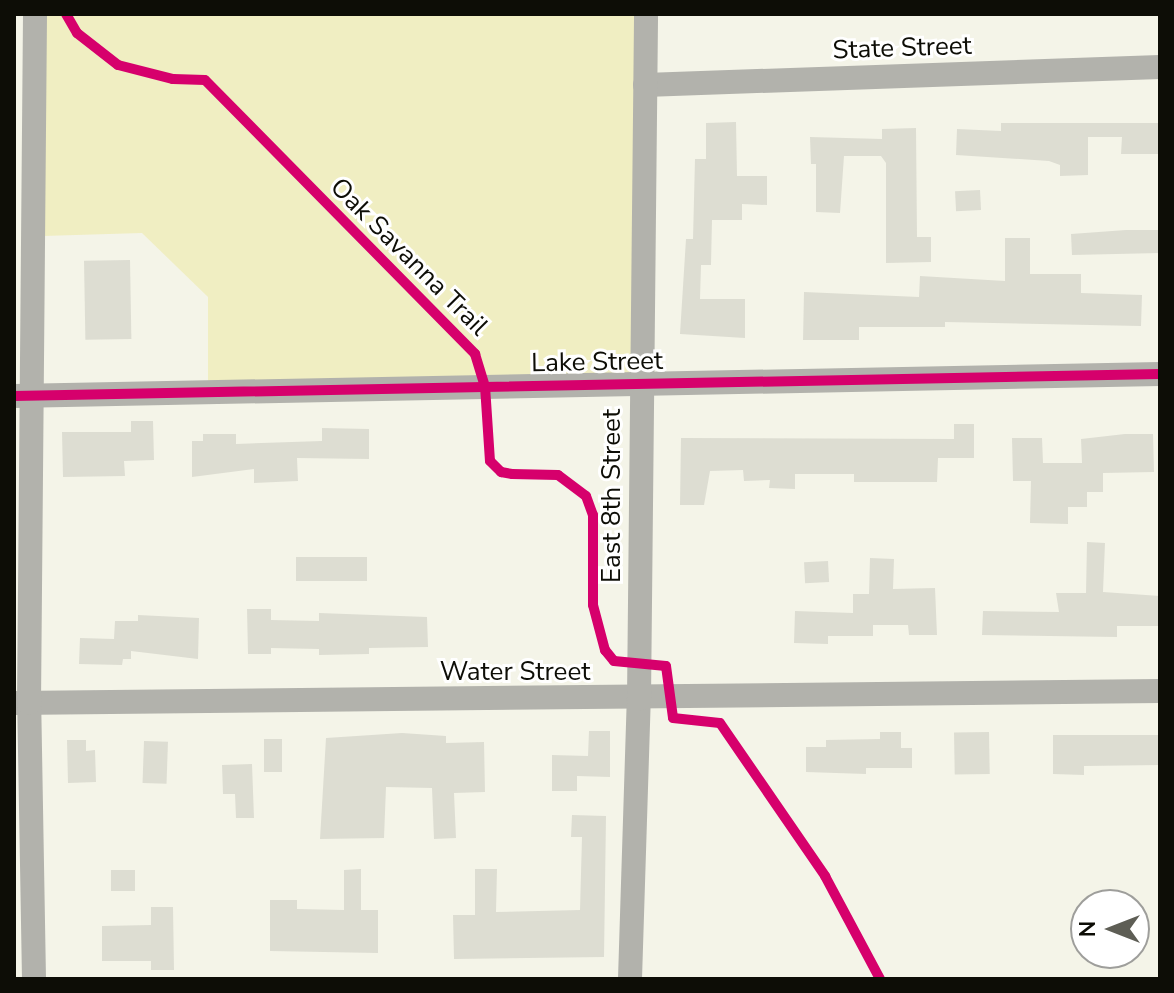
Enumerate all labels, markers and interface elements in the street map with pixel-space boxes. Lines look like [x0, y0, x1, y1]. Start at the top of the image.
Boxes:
street label: State Street [832, 30, 972, 66]
street label: Oak Savanna Trail [324, 172, 494, 342]
street label: Lake Street [531, 345, 663, 379]
street label: East 8th Street [596, 409, 628, 583]
street label: Water Street [440, 656, 590, 688]
north arrow [1070, 889, 1150, 969]
text: N [1073, 921, 1103, 937]

